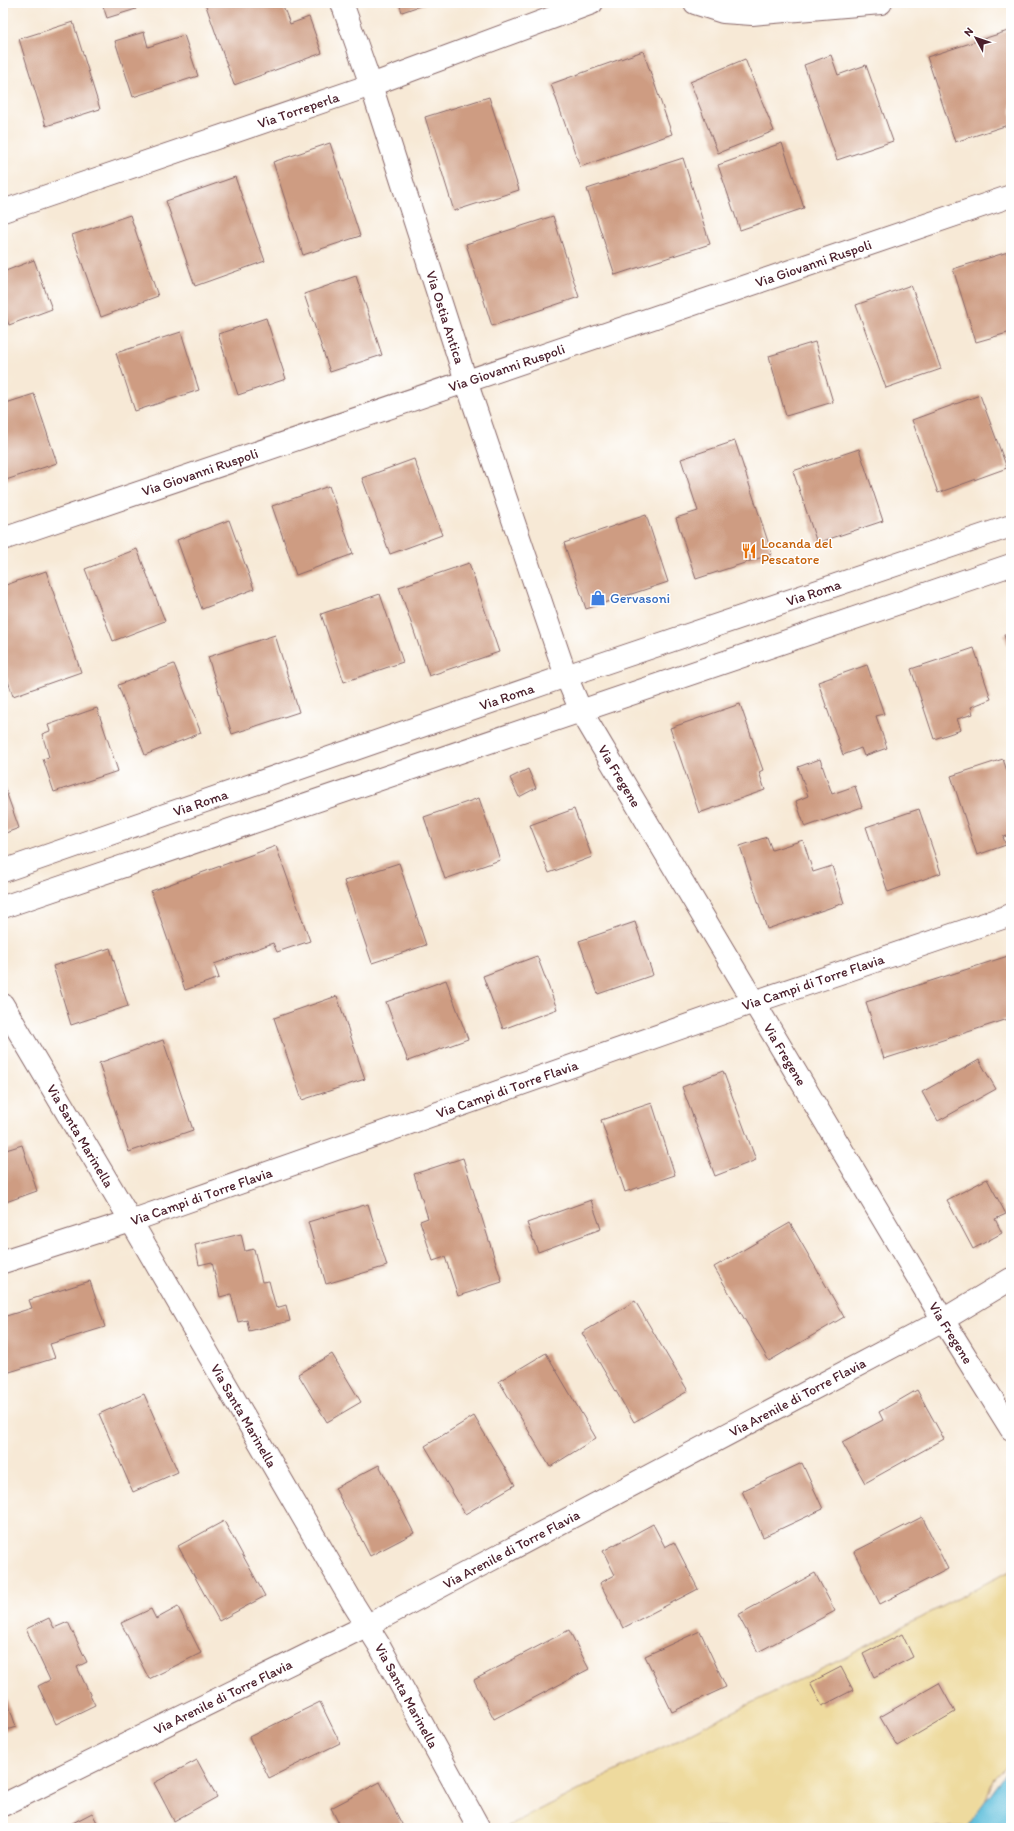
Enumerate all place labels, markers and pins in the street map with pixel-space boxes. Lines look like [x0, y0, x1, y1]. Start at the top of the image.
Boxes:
place label: Locanda del Pescatore [761, 535, 833, 568]
restaurant icon: Locanda del Pescatore [740, 542, 758, 560]
shop icon: Gervasoni [589, 589, 607, 607]
place label: Gervasoni [610, 590, 670, 607]

